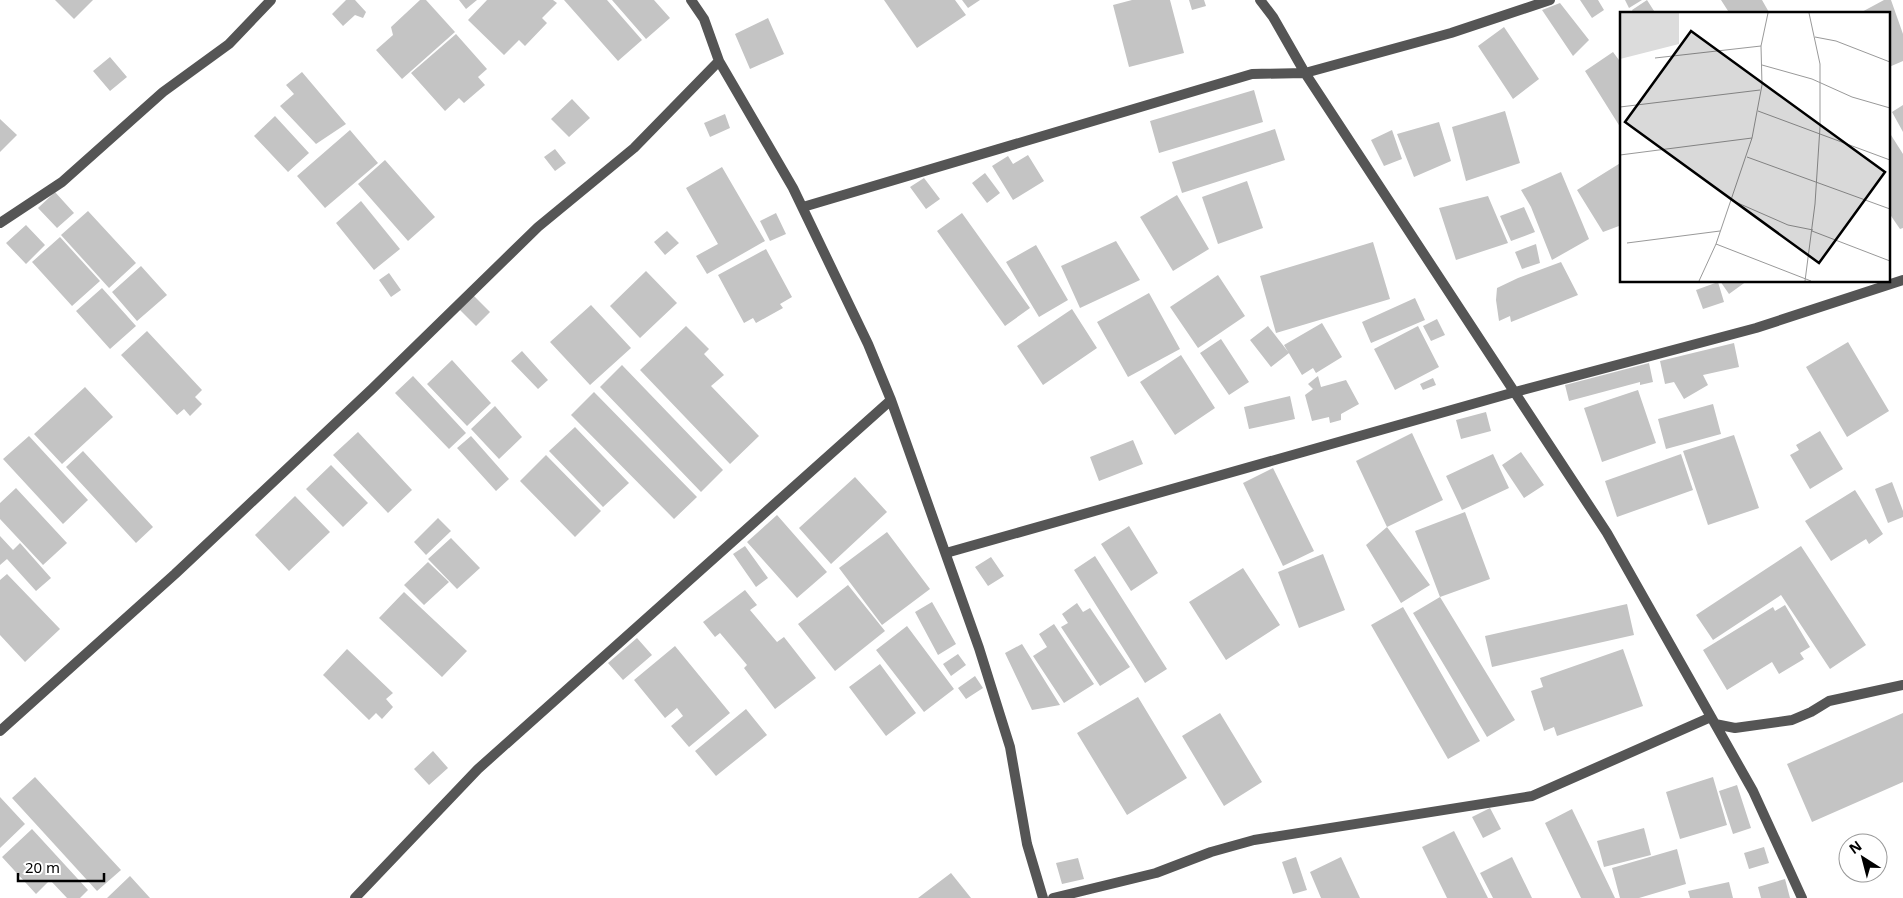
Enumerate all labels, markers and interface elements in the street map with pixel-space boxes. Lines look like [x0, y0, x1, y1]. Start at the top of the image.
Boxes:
inset map [1620, 12, 1890, 282]
north arrow [1838, 833, 1888, 883]
text: N [1845, 836, 1865, 858]
scale bar [18, 850, 104, 882]
text: 20 m [25, 857, 60, 877]

